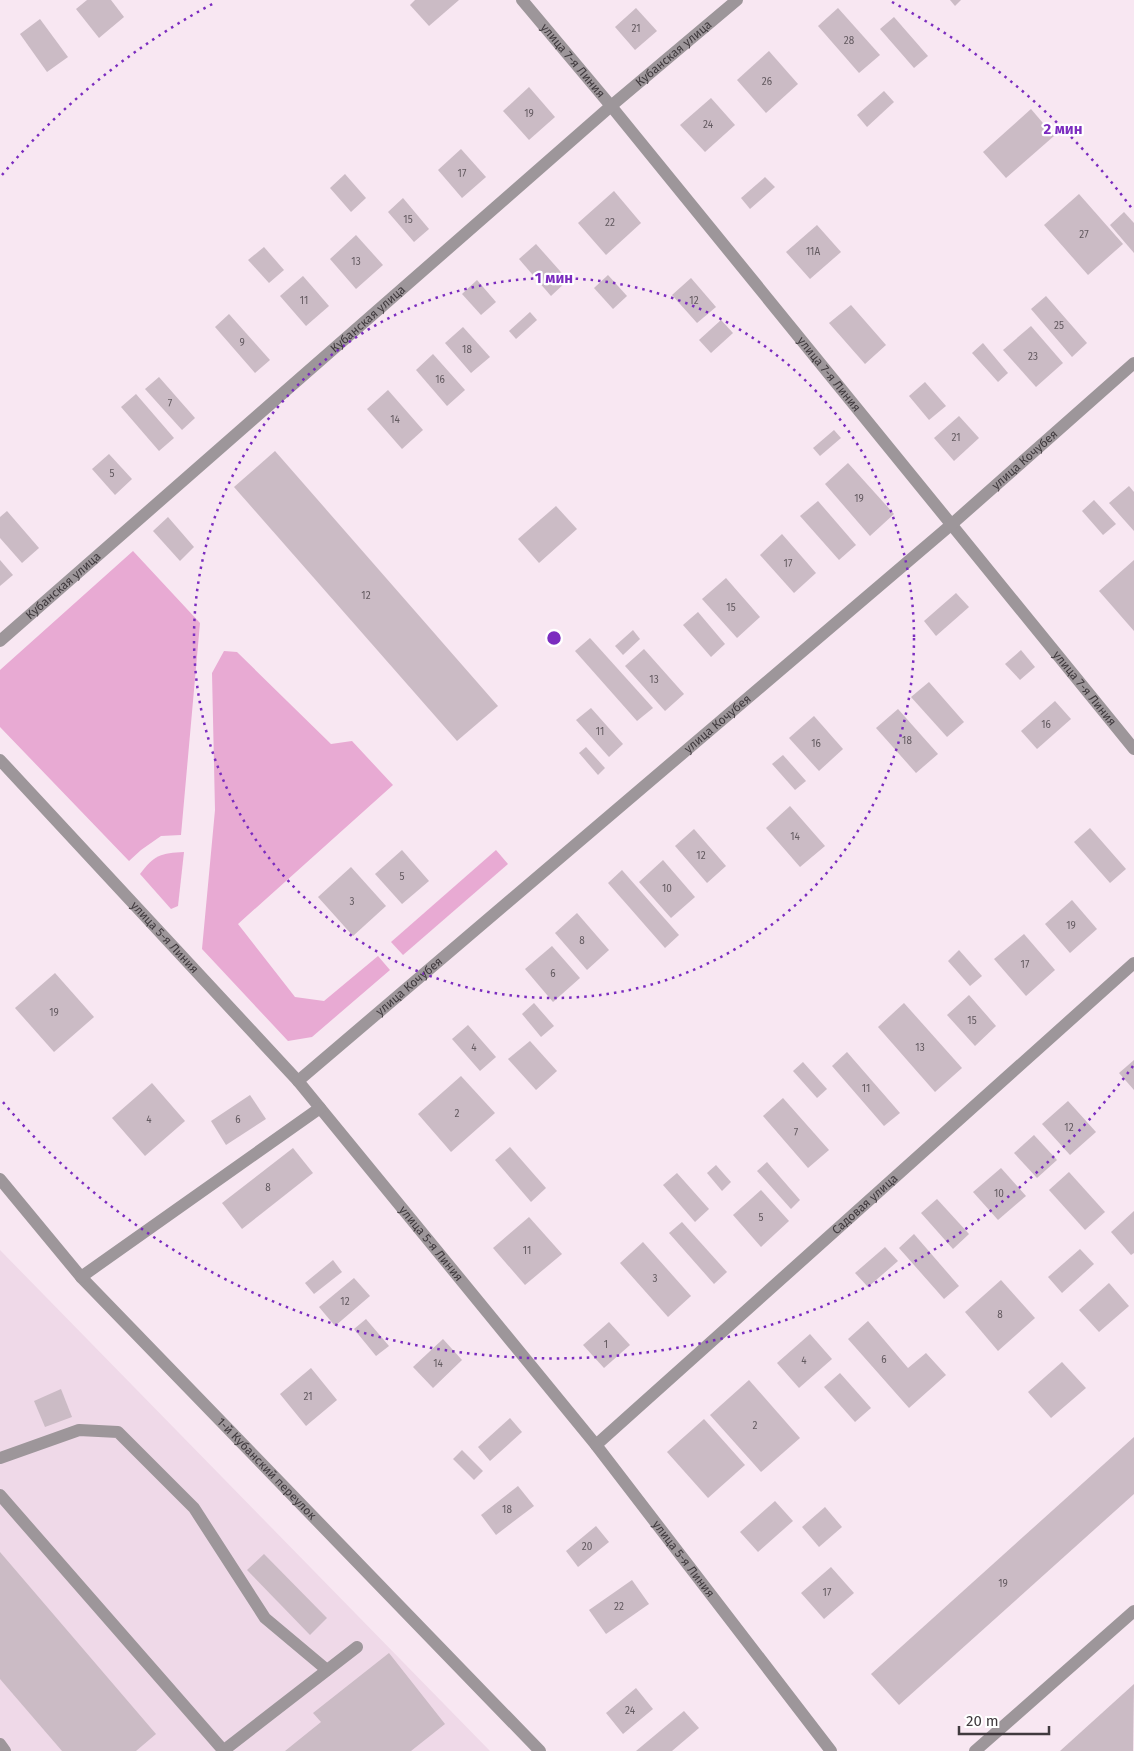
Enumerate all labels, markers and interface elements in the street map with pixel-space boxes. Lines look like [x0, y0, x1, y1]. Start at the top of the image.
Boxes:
street label: Кубанская улица [633, 17, 715, 89]
street label: улица 7-я Линия [538, 21, 608, 100]
house number: 21 [631, 23, 641, 35]
house number: 28 [844, 35, 855, 47]
house number: 26 [762, 76, 772, 88]
house number: 19 [524, 108, 534, 120]
house number: 24 [703, 119, 714, 131]
text: 2 мин [1043, 120, 1083, 138]
house number: 17 [458, 168, 467, 180]
house number: 15 [403, 214, 413, 226]
house number: 22 [605, 217, 615, 229]
house number: 27 [1079, 229, 1089, 241]
house number: 11А [806, 246, 820, 258]
house number: 13 [351, 256, 361, 268]
text: 1 мин [535, 269, 573, 287]
street label: Кубанская улица [328, 282, 408, 355]
house number: 11 [300, 295, 308, 307]
house number: 12 [689, 295, 699, 307]
house number: 25 [1054, 320, 1064, 332]
street label: улица 7-я Линия [794, 334, 864, 414]
house number: 9 [239, 337, 245, 349]
house number: 18 [462, 344, 472, 356]
house number: 23 [1028, 351, 1038, 363]
house number: 16 [435, 374, 445, 386]
house number: 7 [168, 398, 173, 410]
house number: 14 [390, 414, 401, 426]
street label: улица Кочубея [989, 427, 1060, 493]
house number: 21 [951, 432, 961, 444]
house number: 5 [109, 468, 115, 480]
house number: 19 [854, 493, 864, 505]
street label: Кубанская улица [23, 549, 104, 622]
house number: 17 [784, 558, 793, 570]
house number: 12 [361, 590, 371, 602]
house number: 15 [726, 602, 736, 614]
centre of rings [545, 629, 563, 647]
street label: улица 7-я Линия [1050, 648, 1119, 729]
house number: 13 [649, 674, 659, 686]
street label: улица Кочубея [681, 691, 754, 756]
house number: 16 [1041, 719, 1051, 731]
house number: 11 [596, 726, 604, 738]
house number: 18 [902, 735, 912, 747]
house number: 16 [811, 738, 821, 750]
house number: 14 [790, 831, 801, 843]
house number: 12 [696, 850, 706, 862]
house number: 5 [399, 871, 405, 883]
house number: 10 [662, 883, 672, 895]
house number: 3 [350, 896, 355, 908]
street label: улица 5-я Линия [128, 898, 201, 976]
house number: 19 [1066, 920, 1076, 932]
house number: 8 [579, 935, 585, 947]
street label: улица Кочубея [373, 954, 445, 1019]
house number: 17 [1021, 959, 1030, 971]
house number: 6 [550, 968, 556, 980]
house number: 19 [49, 1007, 59, 1019]
house number: 15 [967, 1015, 977, 1027]
house number: 4 [471, 1042, 477, 1054]
house number: 13 [915, 1042, 925, 1054]
house number: 11 [862, 1083, 870, 1095]
house number: 2 [455, 1108, 460, 1120]
house number: 4 [146, 1114, 152, 1126]
house number: 6 [235, 1114, 241, 1126]
house number: 12 [1064, 1122, 1074, 1134]
house number: 7 [794, 1127, 799, 1139]
street label: Садовая улица [829, 1171, 901, 1237]
house number: 8 [265, 1182, 271, 1194]
house number: 10 [994, 1188, 1004, 1200]
street label: улица 5-я Линия [396, 1203, 466, 1284]
house number: 5 [758, 1212, 764, 1224]
house number: 11 [523, 1245, 531, 1257]
house number: 3 [653, 1273, 658, 1285]
house number: 12 [340, 1296, 350, 1308]
house number: 8 [997, 1309, 1003, 1321]
house number: 1 [604, 1339, 608, 1351]
house number: 6 [881, 1354, 887, 1366]
house number: 4 [801, 1355, 807, 1367]
house number: 14 [433, 1358, 444, 1370]
house number: 21 [303, 1391, 313, 1403]
street label: 1-й Кубанский переулок [214, 1415, 320, 1523]
house number: 2 [753, 1420, 758, 1432]
house number: 18 [502, 1504, 512, 1516]
street label: улица 5-я Линия [650, 1518, 717, 1600]
house number: 20 [582, 1541, 593, 1553]
house number: 19 [998, 1578, 1008, 1590]
house number: 17 [823, 1587, 832, 1599]
house number: 22 [614, 1601, 624, 1613]
scale bar [959, 1704, 1049, 1736]
house number: 24 [625, 1705, 636, 1717]
text: 20 m [966, 1712, 999, 1730]

